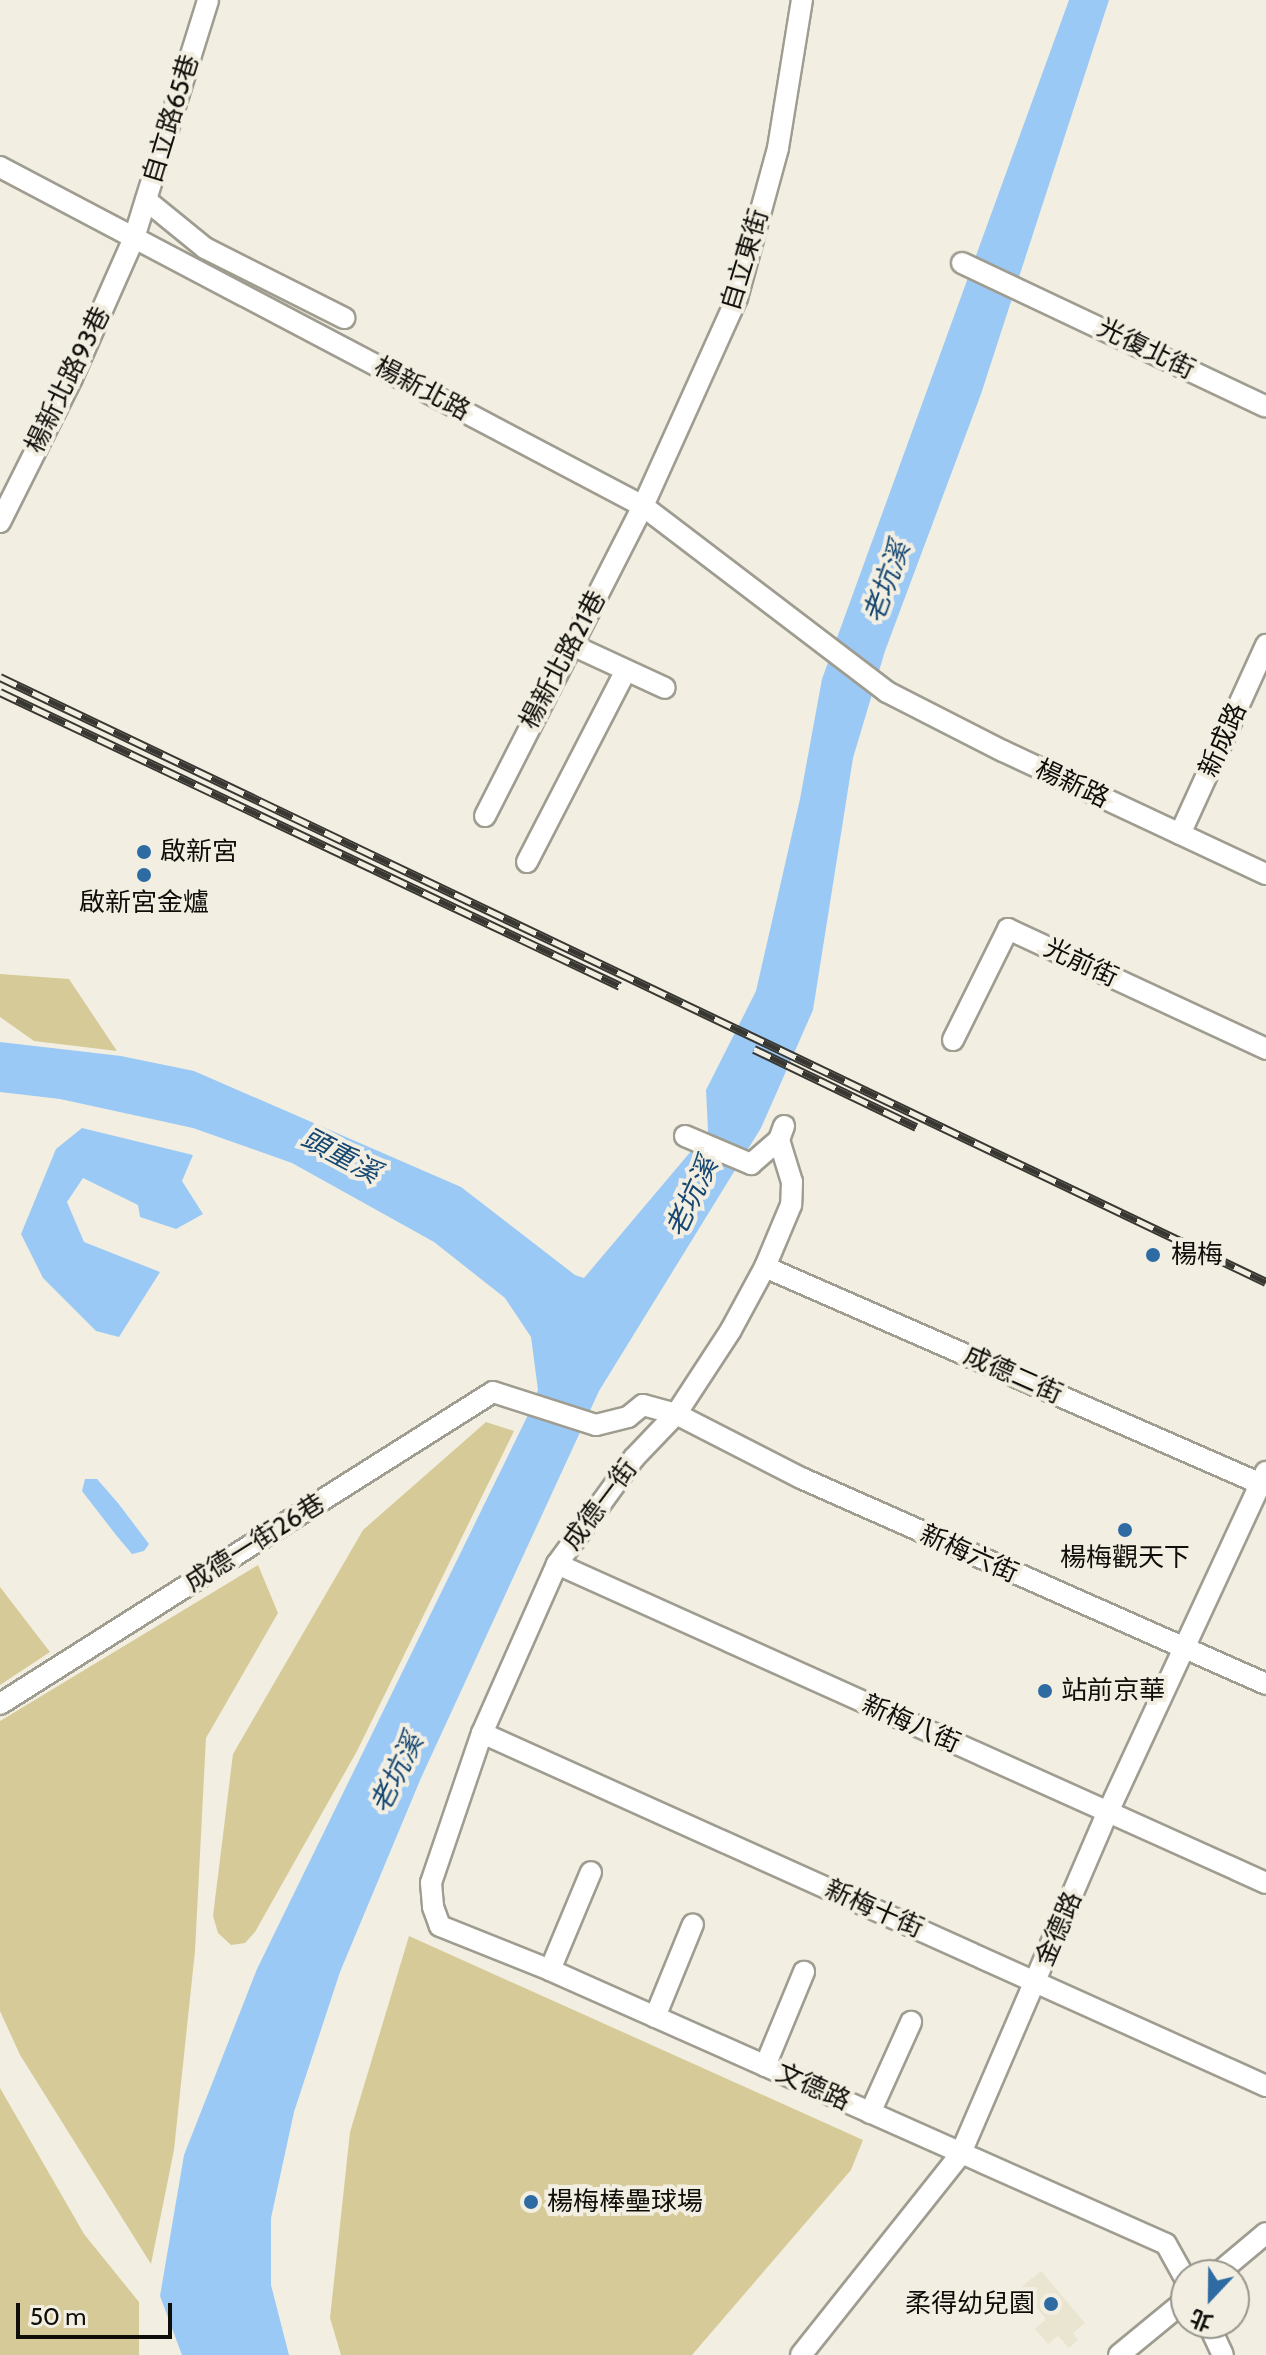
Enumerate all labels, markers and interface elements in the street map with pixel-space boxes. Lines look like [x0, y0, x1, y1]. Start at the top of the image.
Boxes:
street label: 自立路65巷 [137, 51, 205, 187]
street label: 自立東街 [715, 206, 775, 314]
street label: 楊新北路93巷 [19, 302, 117, 458]
street label: 光復北街 [1092, 312, 1200, 386]
street label: 楊新北路 [369, 351, 475, 427]
water label: 老坑溪 [856, 537, 916, 627]
street label: 楊新北路21巷 [514, 586, 612, 734]
street label: 新成路 [1193, 698, 1253, 782]
street label: 楊新路 [1030, 753, 1114, 815]
place label: 啟新宮 [160, 836, 238, 868]
marker: 啟新宮 [135, 843, 153, 861]
marker: 啟新宮金爐 [135, 866, 153, 884]
place label: 啟新宮金爐 [79, 887, 209, 919]
street label: 光前街 [1039, 932, 1123, 994]
water label: 頭重溪 [296, 1120, 386, 1190]
water label: 老坑溪 [658, 1152, 724, 1242]
place label: 楊梅 [1171, 1239, 1223, 1271]
marker: 楊梅 [1142, 1244, 1164, 1266]
street label: 成德二街 [959, 1340, 1067, 1410]
street label: 成德一街 [556, 1454, 644, 1556]
street label: 成德一街26巷 [180, 1488, 330, 1598]
street label: 新梅六街 [915, 1519, 1023, 1589]
marker: 楊梅觀天下 [1116, 1521, 1134, 1539]
place label: 楊梅觀天下 [1060, 1542, 1190, 1574]
place label: 站前京華 [1061, 1675, 1165, 1707]
marker: 站前京華 [1036, 1682, 1054, 1700]
street label: 新梅八街 [857, 1689, 965, 1759]
water label: 老坑溪 [362, 1728, 430, 1818]
street label: 新梅十街 [820, 1874, 928, 1944]
street label: 金德路 [1029, 1887, 1089, 1971]
street label: 文德路 [771, 2057, 855, 2117]
place label: 楊梅棒壘球場 [547, 2186, 703, 2218]
marker: 楊梅棒壘球場 [522, 2193, 540, 2211]
north arrow [1170, 2259, 1250, 2339]
scale bar [20, 2287, 176, 2337]
place label: 柔得幼兒園 [905, 2288, 1035, 2320]
marker: 柔得幼兒園 [1042, 2295, 1060, 2313]
text: 50 m [30, 2302, 86, 2331]
text: 北 [1186, 2303, 1217, 2337]

